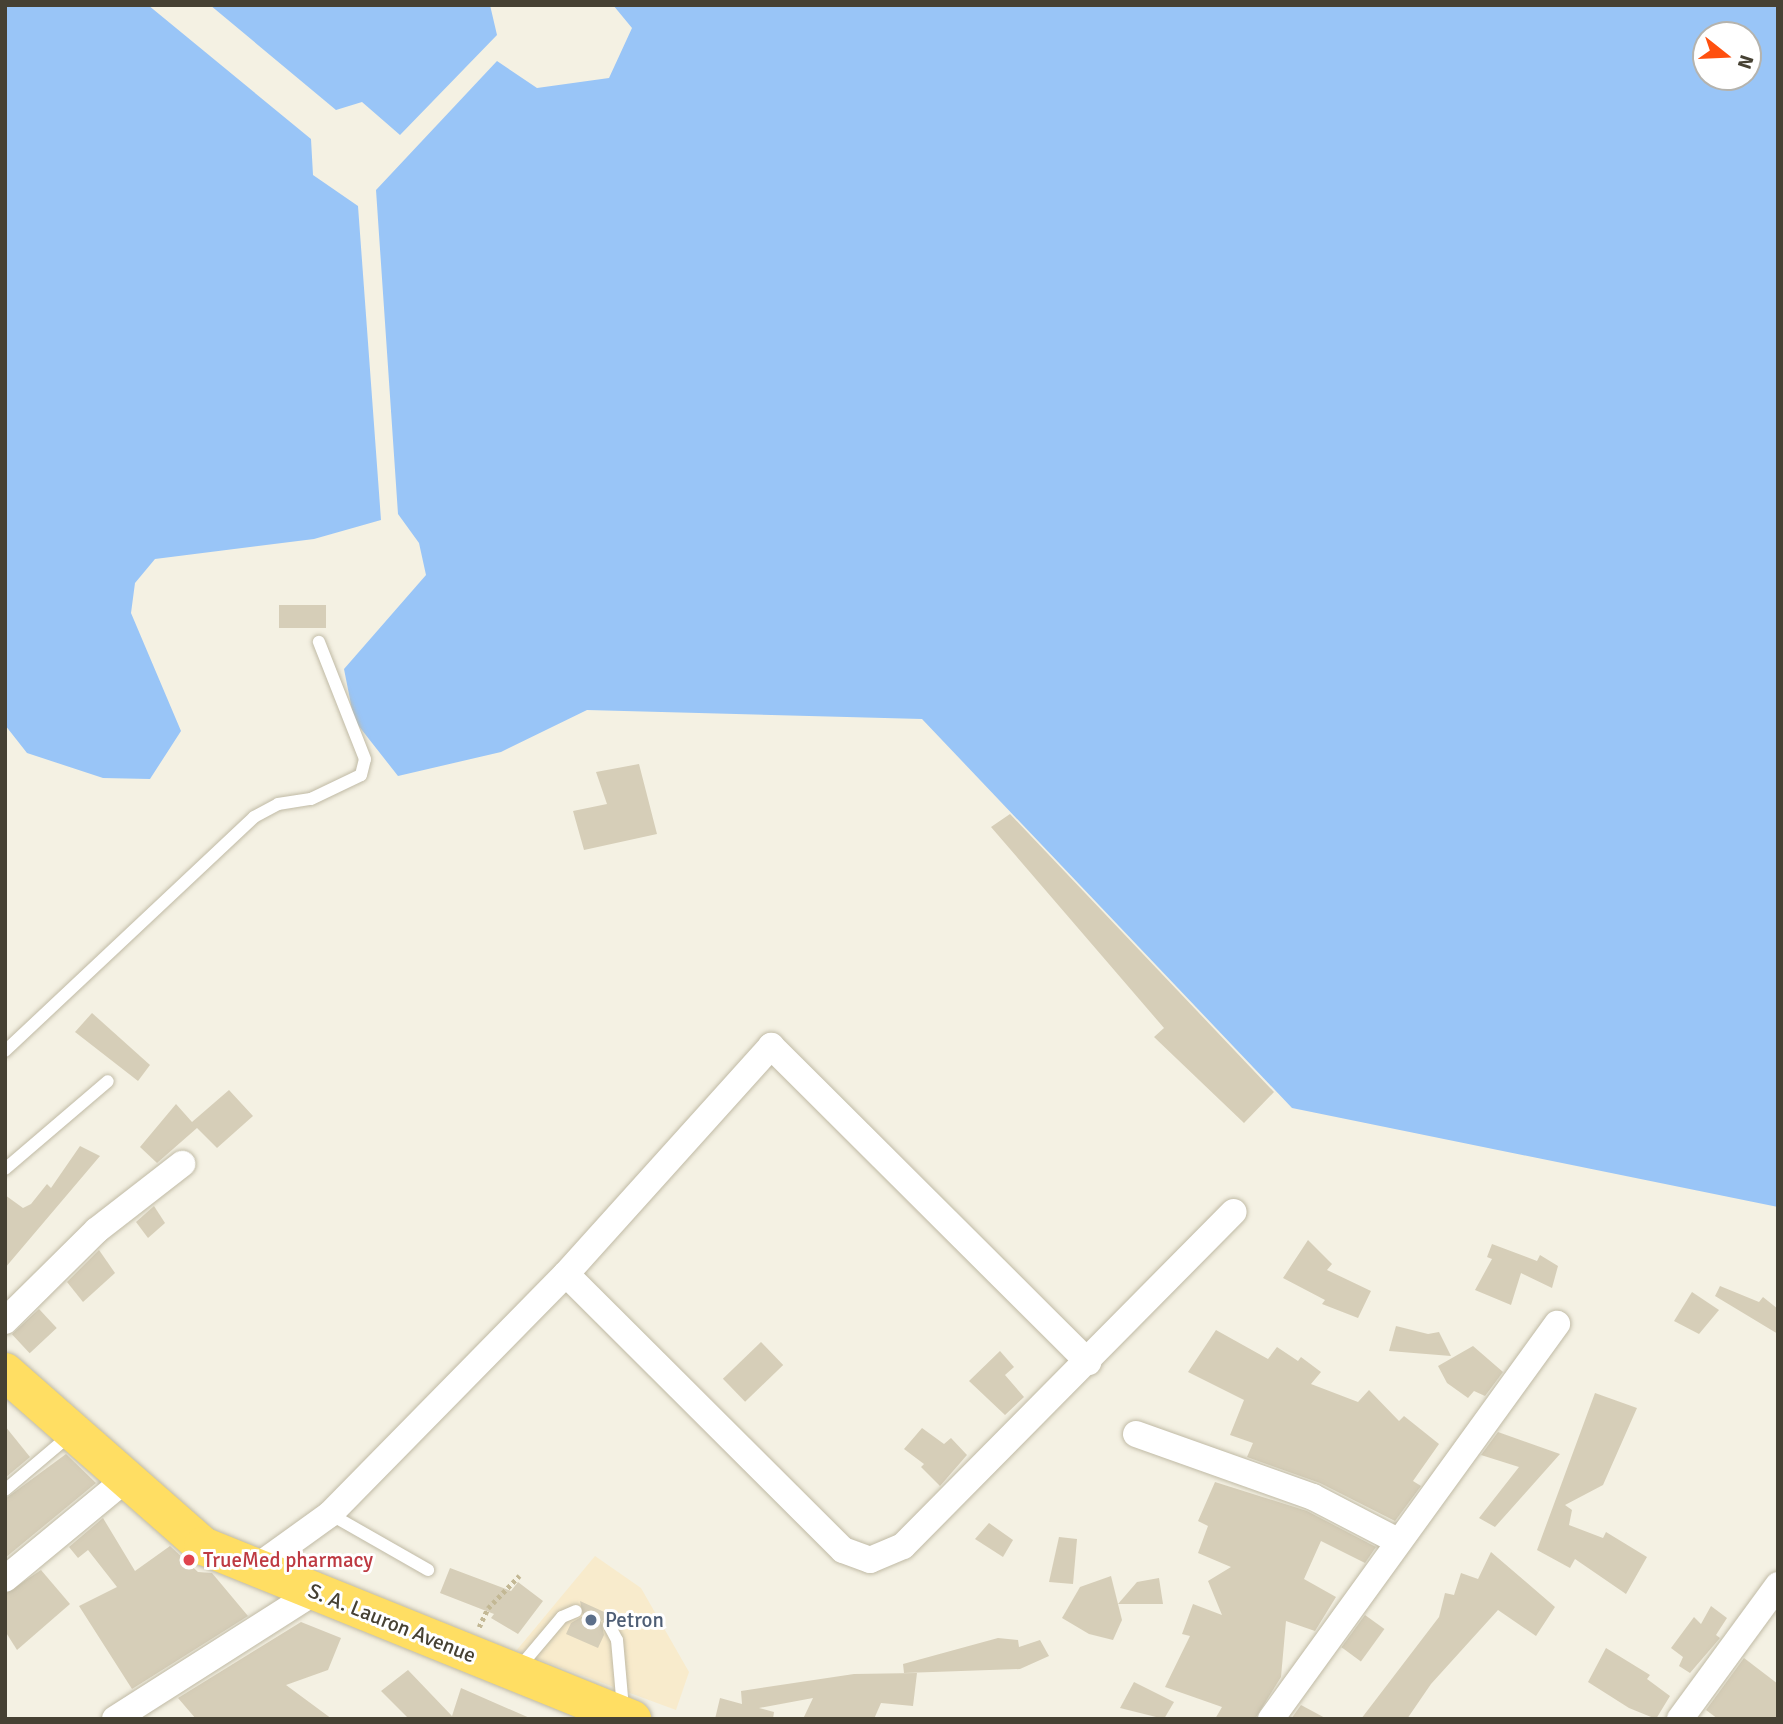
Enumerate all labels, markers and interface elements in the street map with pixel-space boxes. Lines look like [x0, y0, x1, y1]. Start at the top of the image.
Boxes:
north arrow [1692, 21, 1762, 91]
text: N [1732, 52, 1759, 72]
place label: TrueMed pharmacy [203, 1547, 373, 1573]
marker: TrueMed pharmacy [181, 1552, 197, 1568]
street label: S. A. Lauron Avenue [305, 1578, 479, 1668]
place label: Petron [605, 1607, 664, 1633]
marker: Petron [583, 1612, 599, 1628]

